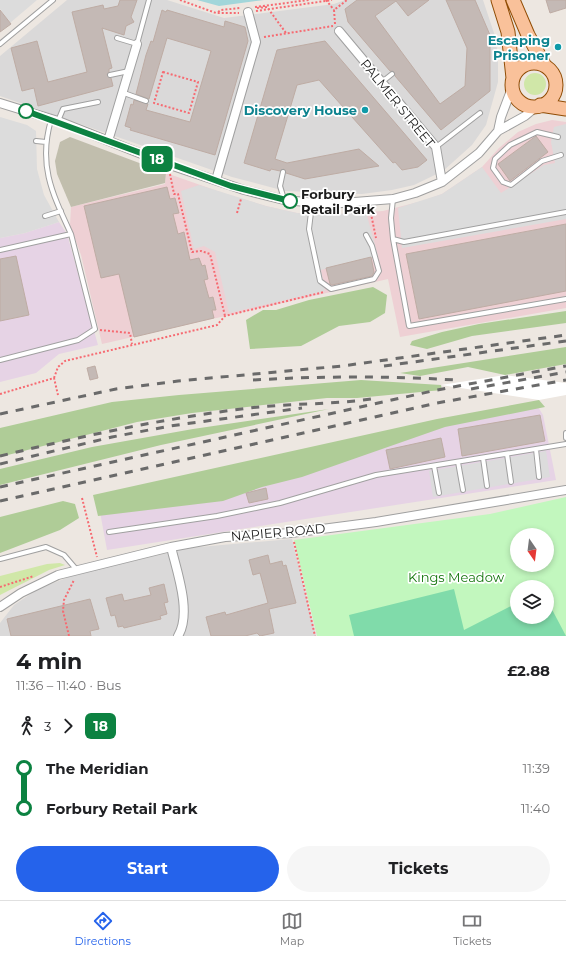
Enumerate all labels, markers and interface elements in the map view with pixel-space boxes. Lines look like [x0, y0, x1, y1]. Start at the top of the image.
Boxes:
place label: Escaping Prisoner [488, 32, 550, 63]
marker: Escaping Prisoner [553, 42, 563, 52]
street label: PALMER STREET [357, 56, 439, 151]
place label: Discovery House [244, 102, 357, 118]
unlabelled marker [18, 103, 34, 119]
marker: Discovery House [360, 105, 370, 115]
line badge: 18 [139, 146, 175, 172]
text: 18 [150, 150, 164, 168]
place label: Forbury Retail Park [301, 186, 376, 217]
marker: Forbury Retail Park [282, 193, 298, 209]
street label: NAPIER ROAD [230, 520, 326, 544]
north arrow [510, 528, 554, 572]
map controls [510, 528, 554, 624]
park label: Kings Meadow [408, 569, 505, 585]
button: layers [510, 580, 554, 624]
text: 4 min [16, 648, 82, 675]
text: £2.88 [507, 661, 550, 680]
text: 11:36 – 11:40 · Bus [16, 677, 121, 693]
icon: walk [16, 715, 38, 737]
icon: forward [57, 715, 79, 737]
text: 18 [93, 717, 108, 735]
text: 3 [44, 718, 51, 734]
text: The Meridian [46, 759, 149, 778]
text: 11:39 [523, 760, 550, 776]
text: Forbury Retail Park [46, 799, 197, 818]
text: 11:40 [521, 800, 550, 816]
button: Start [16, 846, 279, 892]
button: Tickets [287, 846, 550, 892]
tab: Directions [74, 910, 131, 948]
tab: Map [280, 910, 304, 948]
tab: Tickets [453, 910, 491, 948]

